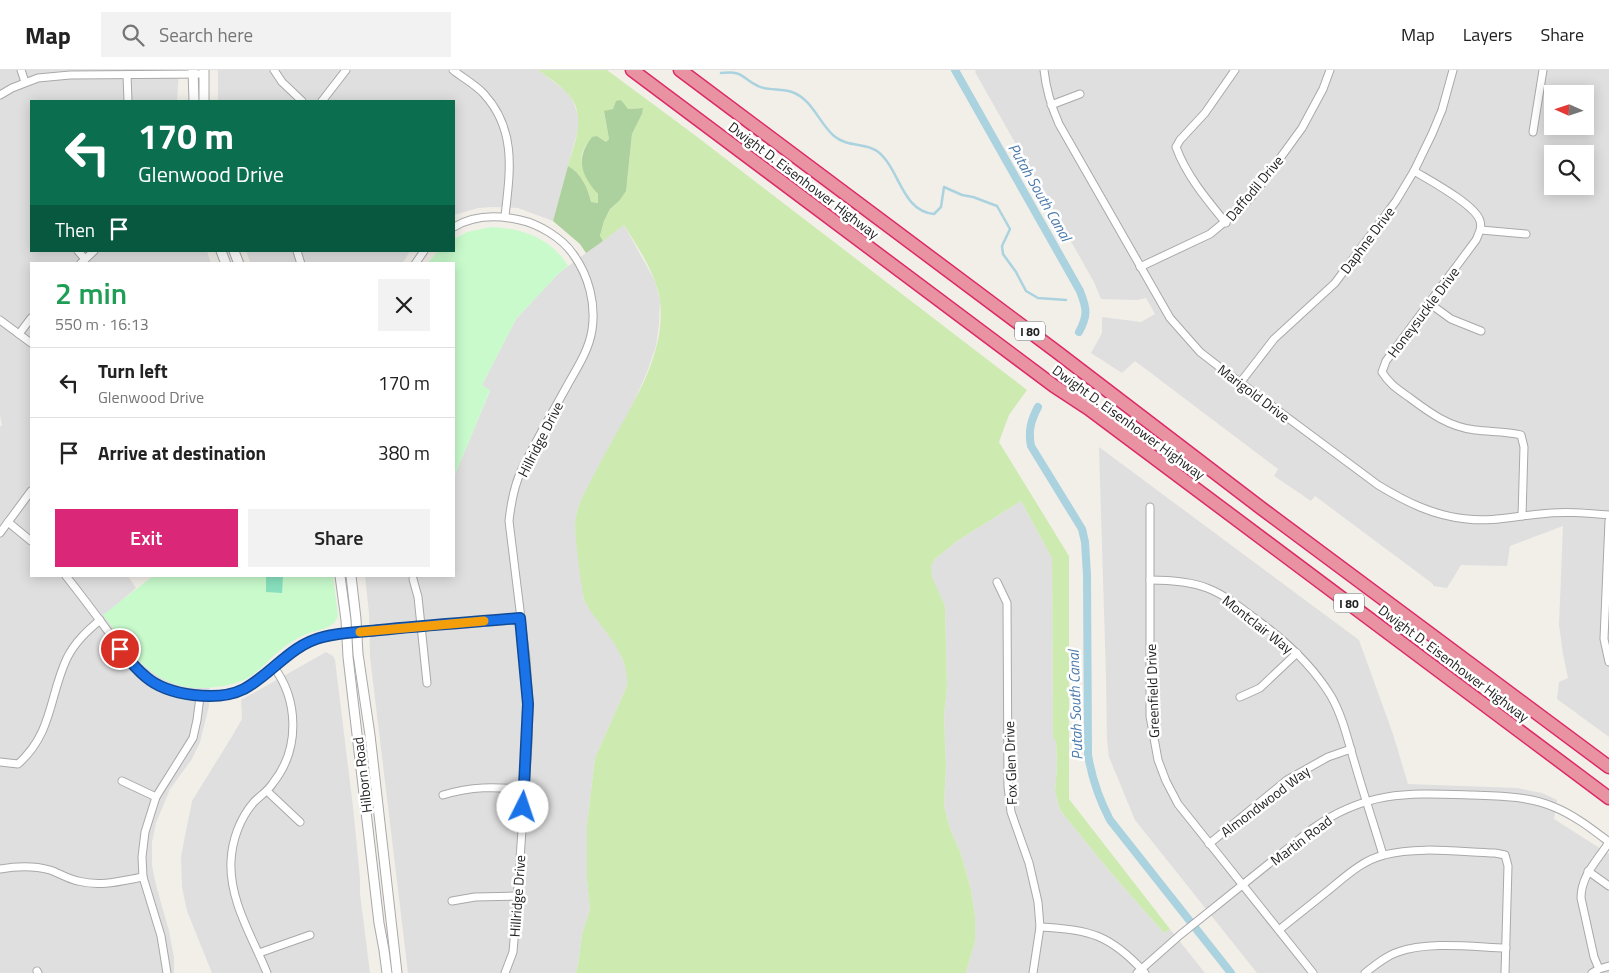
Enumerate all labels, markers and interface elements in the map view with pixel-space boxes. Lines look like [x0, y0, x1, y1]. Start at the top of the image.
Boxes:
search box [101, 12, 451, 57]
text: Map [25, 17, 71, 53]
text: Search here [159, 20, 253, 49]
icon: search [119, 21, 147, 49]
text: Map [1401, 21, 1435, 48]
text: Layers [1463, 21, 1512, 48]
text: Share [1540, 21, 1584, 48]
north arrow [1544, 85, 1594, 135]
map controls [1544, 85, 1594, 195]
text: 170 m [138, 109, 234, 163]
street label: Dwight D. Eisenhower Highway [724, 116, 884, 244]
icon: left [55, 120, 120, 185]
water label: Putah South Canal [1003, 139, 1078, 247]
button: search [1544, 145, 1594, 195]
street label: Daffodil Drive [1220, 151, 1288, 225]
text: Glenwood Drive [138, 157, 284, 191]
street label: Daphne Drive [1335, 202, 1399, 278]
text: Then [55, 215, 95, 244]
icon: arrive [105, 215, 133, 243]
street label: Honeysuckle Drive [1382, 262, 1464, 362]
text: 2 min [55, 270, 127, 316]
button: close [378, 279, 430, 331]
text: 550 m · 16:13 [55, 312, 149, 336]
road number: I 80 [1015, 322, 1045, 340]
text: Turn left [98, 356, 168, 385]
street label: Dwight D. Eisenhower Highway [1048, 359, 1210, 485]
street label: Marigold Drive [1213, 359, 1295, 427]
text: 170 m [378, 368, 430, 397]
icon: left [55, 369, 83, 397]
text: Glenwood Drive [98, 385, 204, 409]
street label: Hillridge Drive [512, 398, 568, 480]
text: Arrive at destination [98, 438, 266, 467]
text: 380 m [378, 438, 430, 467]
icon: arrive [55, 439, 83, 467]
button: Exit [55, 509, 238, 567]
button: Share [248, 509, 430, 567]
street label: Montclair Way [1218, 590, 1298, 658]
road number: I 80 [1334, 594, 1364, 612]
street label: Dwight D. Eisenhower Highway [1374, 599, 1534, 727]
pin [99, 628, 141, 670]
icon: arrive [106, 635, 134, 663]
street label: Greenfield Drive [1140, 644, 1164, 738]
water label: Putah South Canal [1062, 648, 1088, 760]
street label: Fox Glen Drive [998, 721, 1022, 805]
street label: Hilborn Road [347, 736, 377, 814]
street label: Almondwood Way [1216, 760, 1314, 842]
position arrow [496, 780, 548, 832]
street label: Martin Road [1266, 810, 1336, 870]
street label: Hillridge Drive [504, 854, 530, 938]

